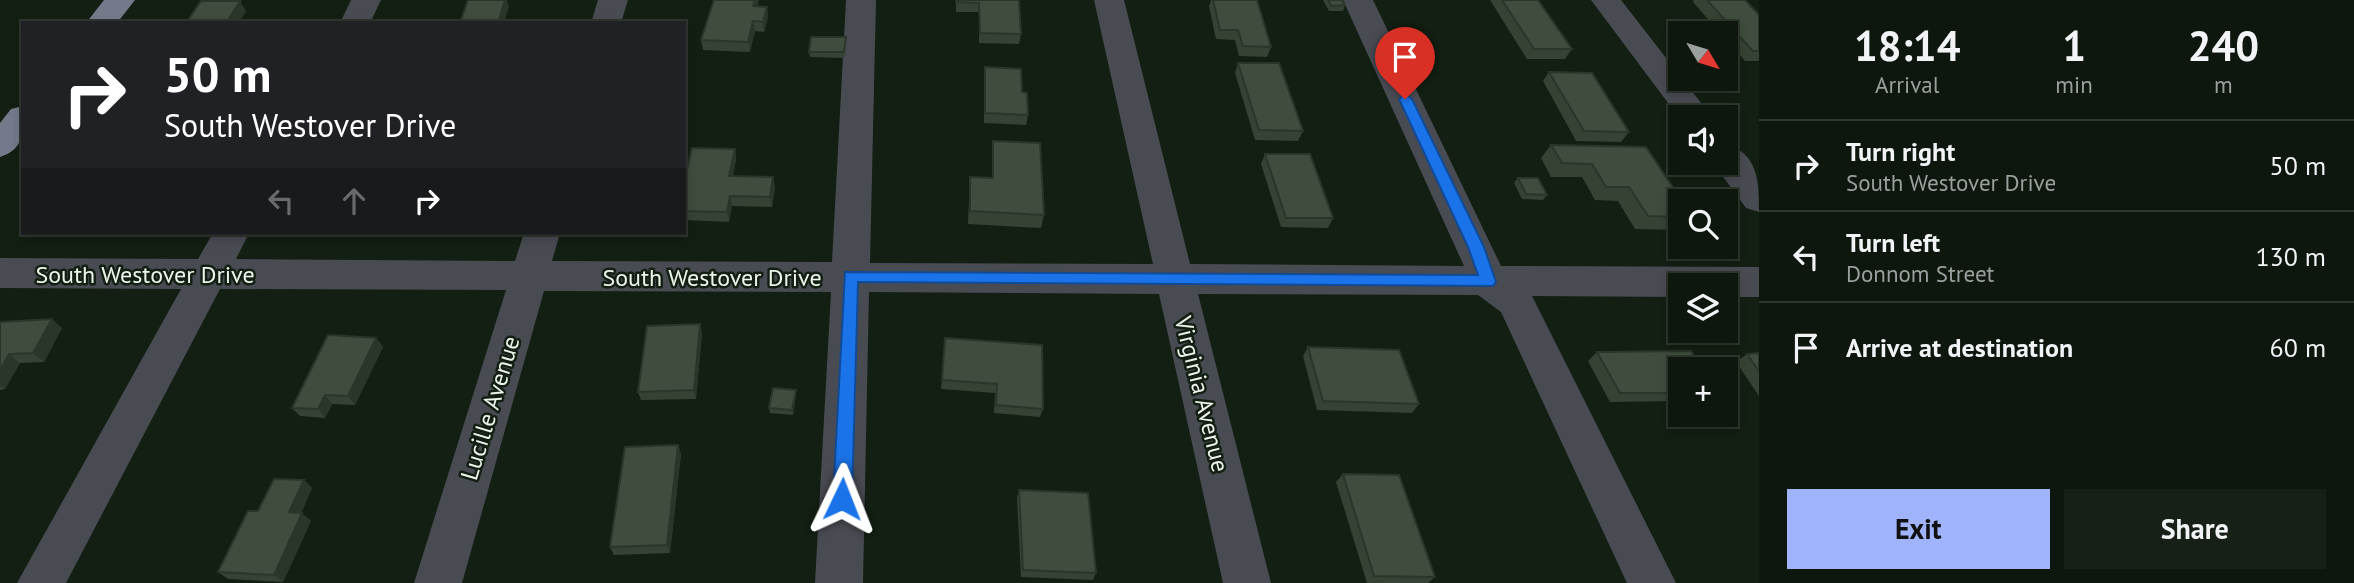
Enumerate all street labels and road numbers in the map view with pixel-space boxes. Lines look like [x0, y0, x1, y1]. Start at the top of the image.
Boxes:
street label: South Westover Drive [35, 259, 255, 290]
street label: South Westover Drive [602, 262, 822, 293]
street label: Virginia Avenue [1167, 312, 1236, 475]
street label: Lucille Avenue [453, 332, 527, 484]

